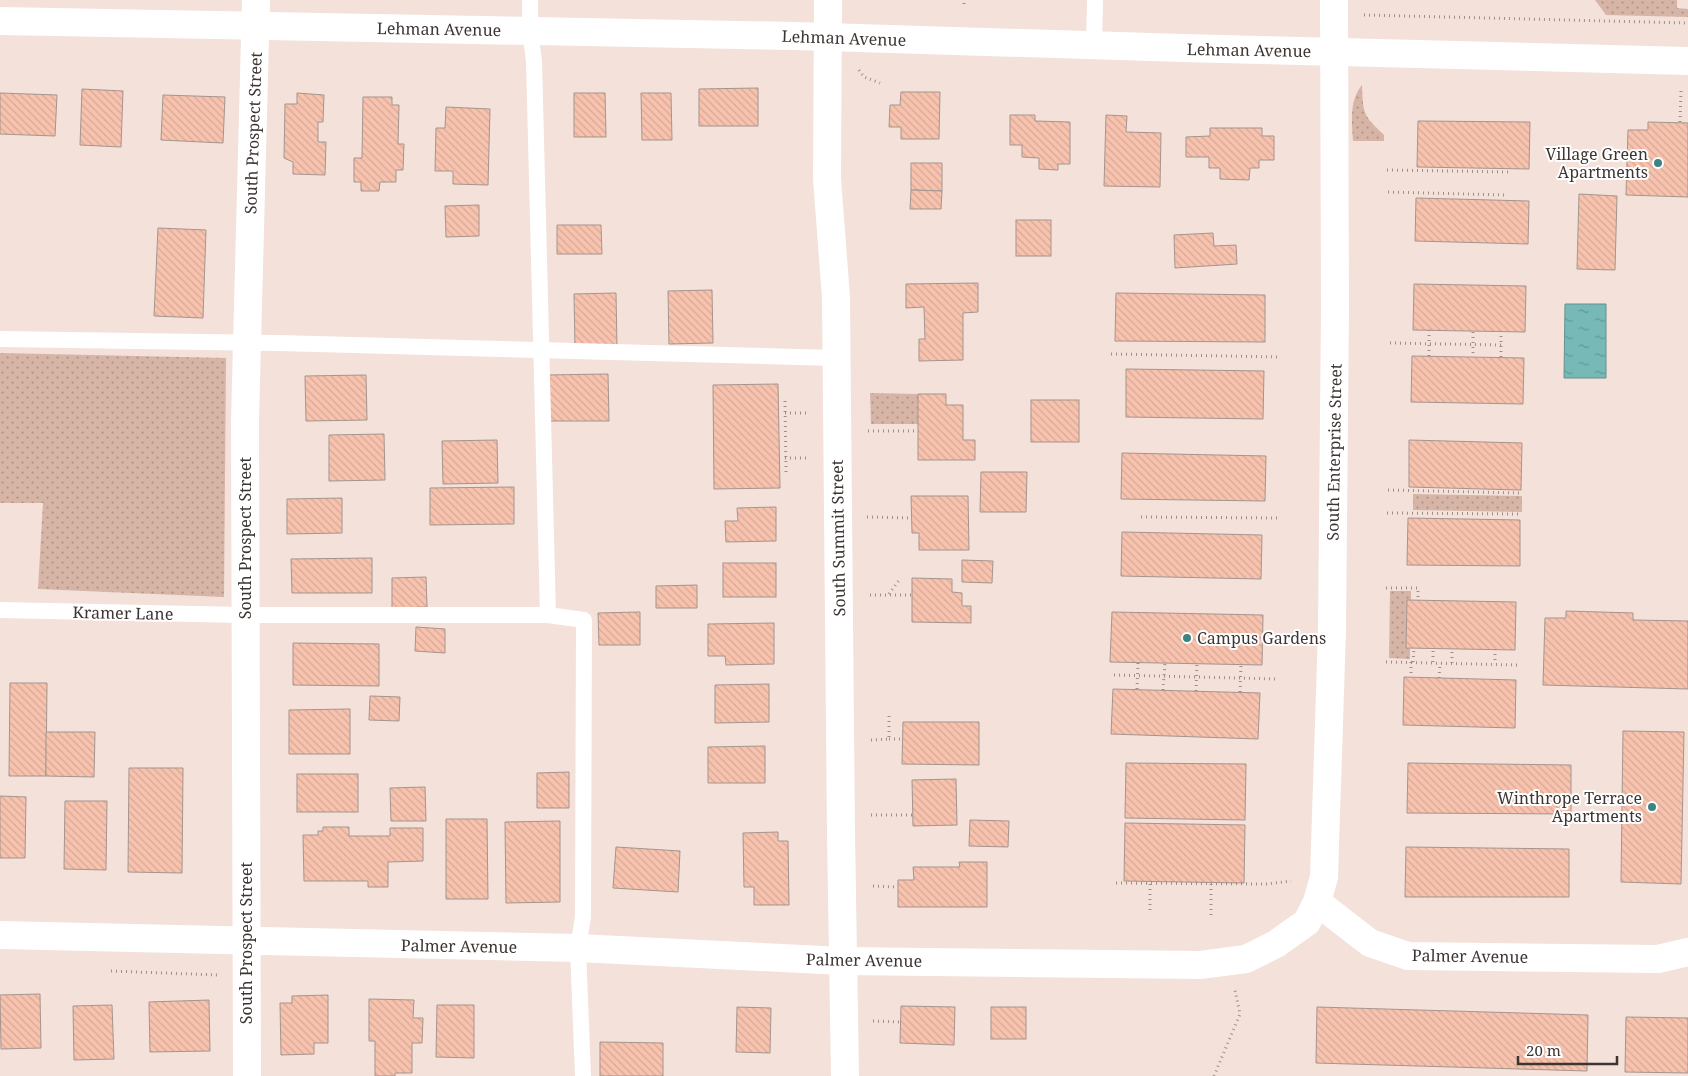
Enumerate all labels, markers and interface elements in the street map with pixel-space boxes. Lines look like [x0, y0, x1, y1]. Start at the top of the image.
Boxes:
street label: Lehman Avenue [377, 17, 501, 41]
street label: Lehman Avenue [781, 25, 907, 51]
street label: Lehman Avenue [1187, 38, 1311, 62]
street label: South Prospect Street [239, 51, 267, 215]
place label: Village Green Apartments [1545, 143, 1648, 183]
marker: Village Green Apartments [1652, 157, 1664, 169]
street label: South Enterprise Street [1321, 363, 1347, 541]
street label: South Prospect Street [234, 456, 256, 619]
street label: South Summit Street [826, 459, 850, 617]
street label: Kramer Lane [72, 601, 174, 625]
place label: Campus Gardens [1197, 627, 1326, 649]
marker: Campus Gardens [1181, 632, 1193, 644]
place label: Winthrope Terrace Apartments [1497, 787, 1642, 827]
marker: Winthrope Terrace Apartments [1646, 801, 1658, 813]
street label: South Prospect Street [235, 861, 257, 1024]
street label: Palmer Avenue [401, 934, 517, 958]
street label: Palmer Avenue [1412, 944, 1528, 968]
street label: Palmer Avenue [806, 948, 922, 972]
scale bar [1518, 1034, 1617, 1066]
text: 20 m [1526, 1040, 1561, 1060]

